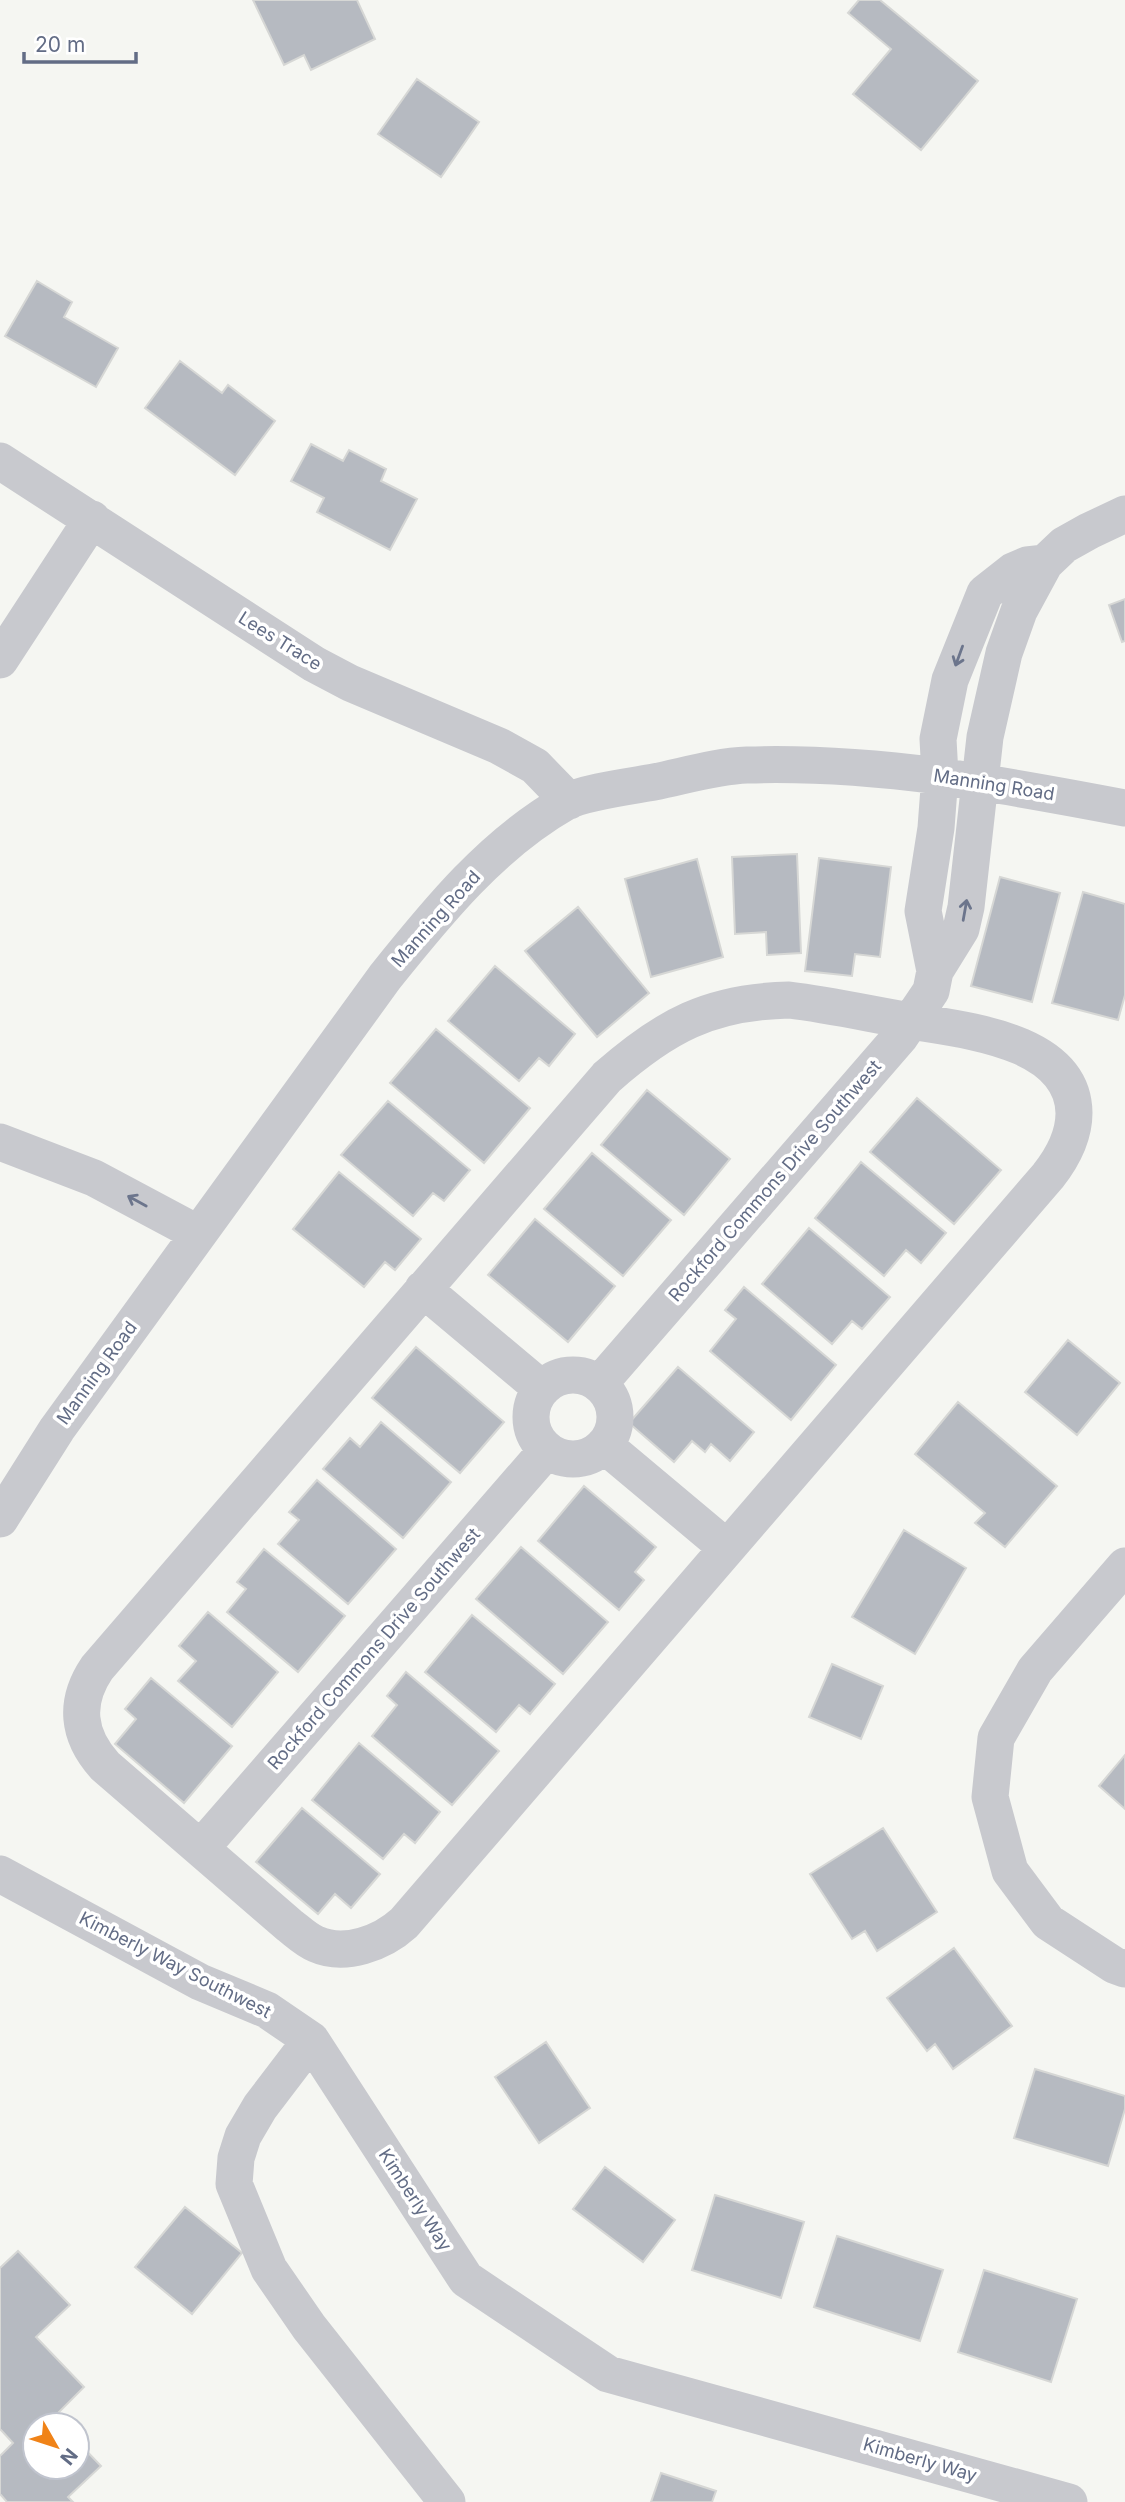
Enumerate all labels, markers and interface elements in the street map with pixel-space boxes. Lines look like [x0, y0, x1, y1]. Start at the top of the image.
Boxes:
scale bar [24, 21, 136, 65]
text: 20 m [35, 32, 85, 57]
street label: Lees Trace [235, 607, 326, 674]
one-way arrow [951, 645, 964, 667]
street label: Manning Road [932, 765, 1056, 804]
street label: Manning Road [387, 866, 484, 971]
one-way arrow [959, 899, 972, 922]
street label: Rockford Commons Drive Southwest [664, 1056, 885, 1306]
one-way arrow [127, 1194, 148, 1207]
street label: Manning Road [52, 1317, 141, 1428]
street label: Rockford Commons Drive Southwest [263, 1524, 484, 1774]
street label: Kimberly Way Southwest [76, 1907, 275, 2022]
street label: Kimberly Way [375, 2145, 456, 2255]
north arrow [21, 2411, 91, 2481]
street label: Kimberly Way [861, 2433, 979, 2486]
text: N [55, 2444, 82, 2469]

